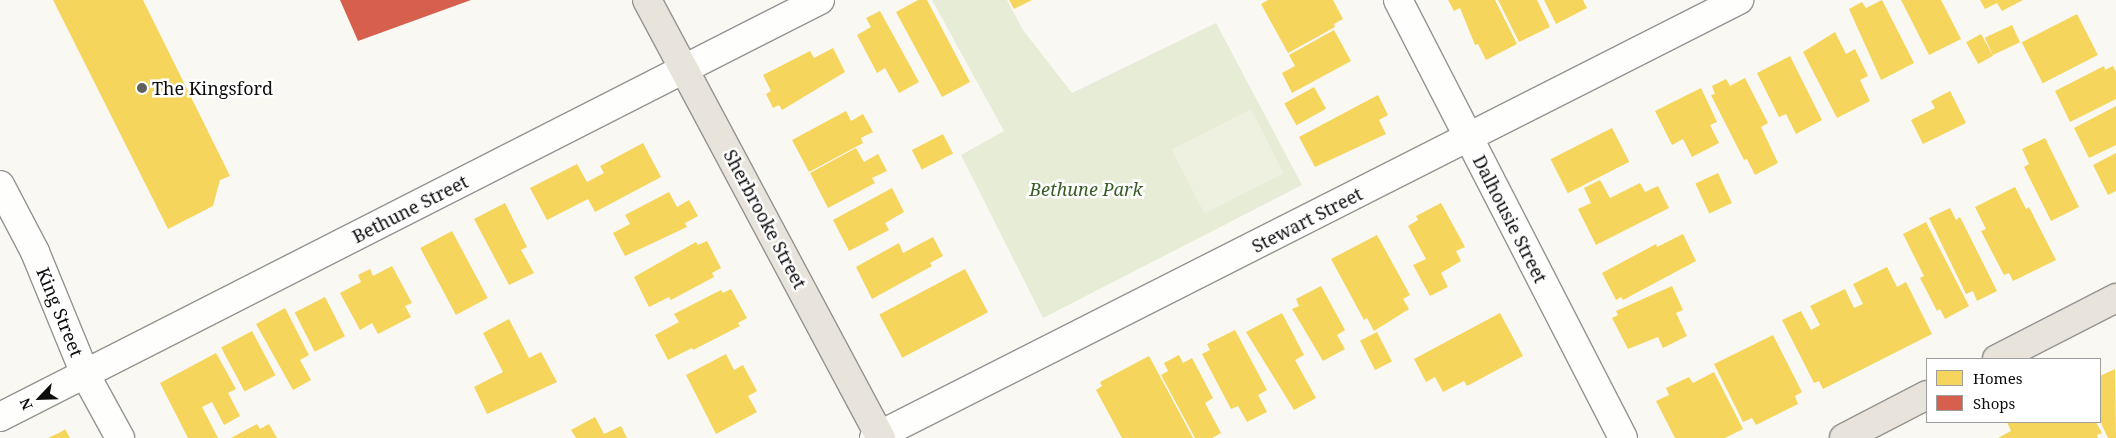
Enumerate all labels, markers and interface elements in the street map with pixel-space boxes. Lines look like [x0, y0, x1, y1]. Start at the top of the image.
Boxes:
place label: The Kingsford [152, 77, 273, 99]
marker: The Kingsford [136, 82, 148, 94]
street label: Sherbrooke Street [719, 146, 811, 292]
street label: Dalhousie Street [1468, 152, 1552, 286]
street label: Bethune Street [349, 171, 471, 247]
park label: Bethune Park [1029, 178, 1143, 200]
street label: Stewart Street [1248, 183, 1366, 257]
street label: King Street [32, 264, 88, 360]
legend [1926, 358, 2101, 423]
text: Homes [1973, 368, 2023, 388]
north arrow [15, 373, 65, 423]
text: Shops [1973, 393, 2015, 413]
text: N [15, 395, 37, 413]

